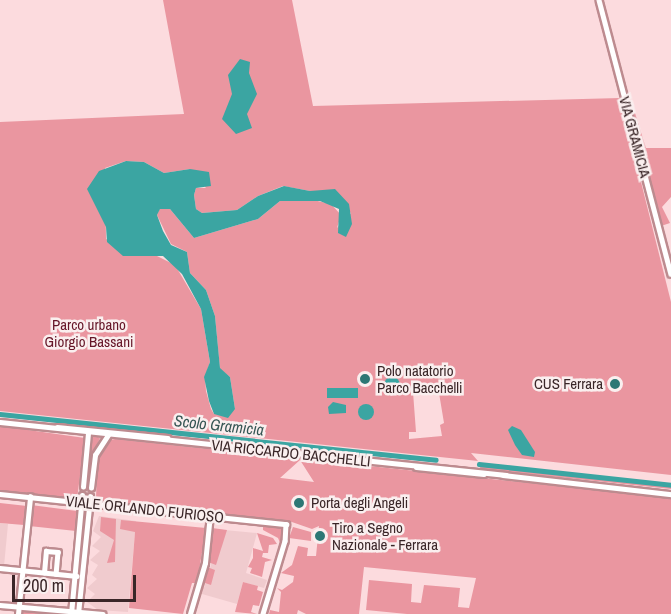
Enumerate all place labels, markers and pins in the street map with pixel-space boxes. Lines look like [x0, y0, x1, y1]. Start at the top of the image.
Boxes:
place label: Polo natatorio Parco Bacchelli [377, 361, 462, 396]
marker: Polo natatorio Parco Bacchelli [358, 372, 372, 386]
place label: CUS Ferrara [534, 375, 603, 393]
marker: CUS Ferrara [608, 377, 622, 391]
place label: Porta degli Angeli [311, 494, 409, 512]
marker: Porta degli Angeli [292, 496, 306, 510]
place label: Tiro a Segno Nazionale - Ferrara [332, 518, 438, 553]
marker: Tiro a Segno Nazionale - Ferrara [313, 529, 327, 543]

